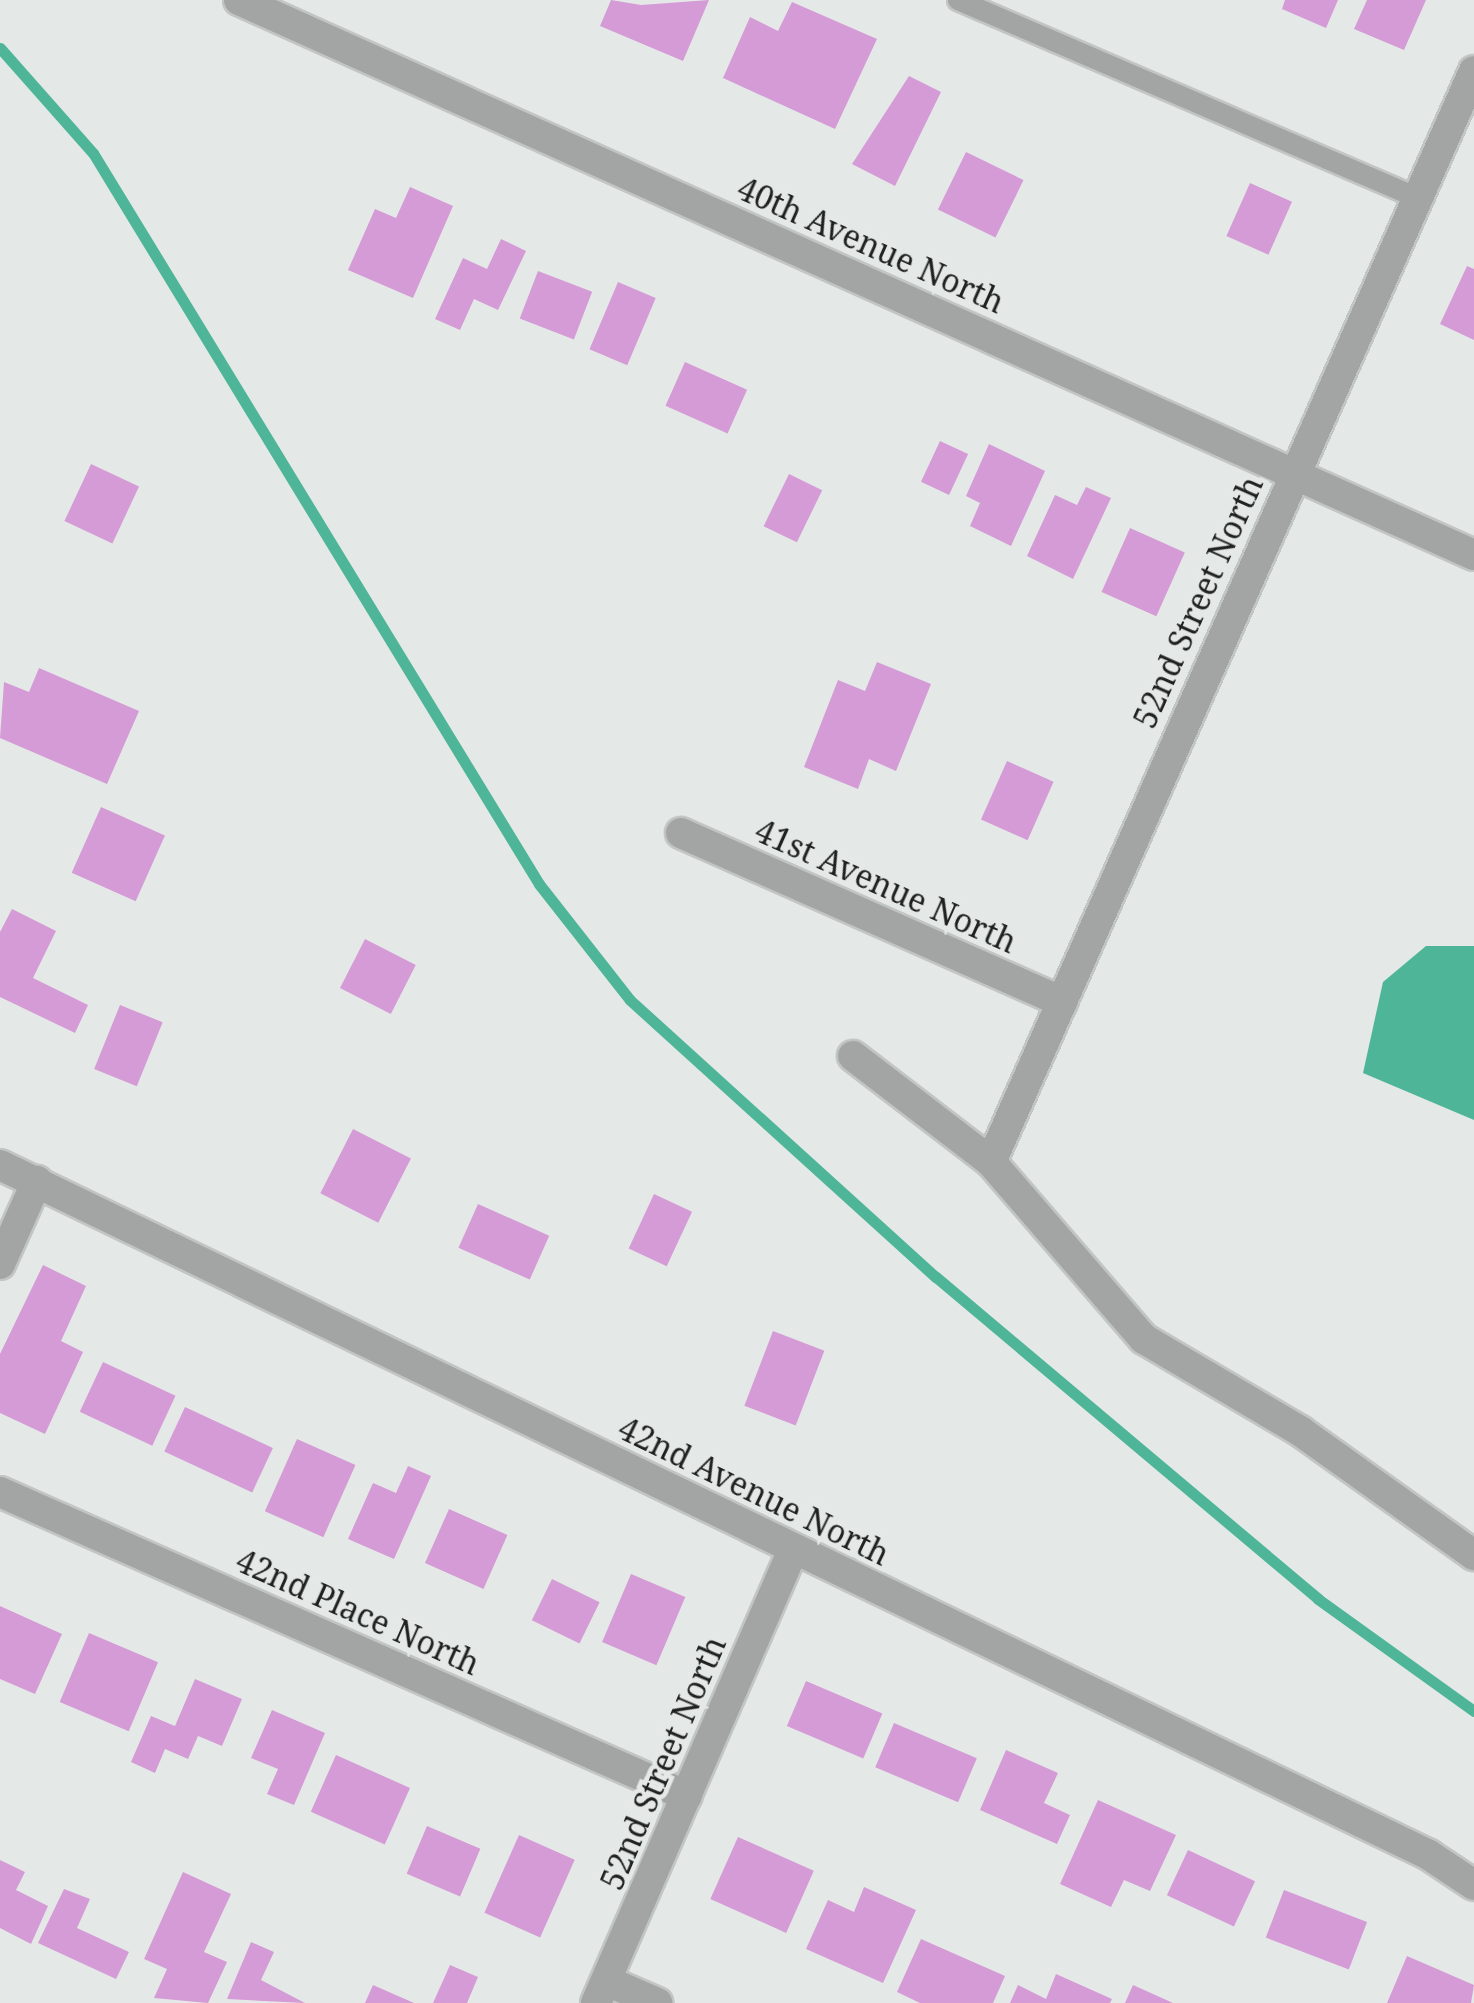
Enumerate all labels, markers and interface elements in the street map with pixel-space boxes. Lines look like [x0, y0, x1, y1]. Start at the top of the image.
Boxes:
street label: 40th Avenue North [732, 169, 1010, 321]
street label: 52nd Street North [1125, 470, 1271, 734]
street label: 41st Avenue North [749, 811, 1023, 961]
street label: 42nd Avenue North [612, 1409, 896, 1573]
street label: 42nd Place North [230, 1541, 486, 1683]
street label: 52nd Street North [592, 1631, 734, 1895]

